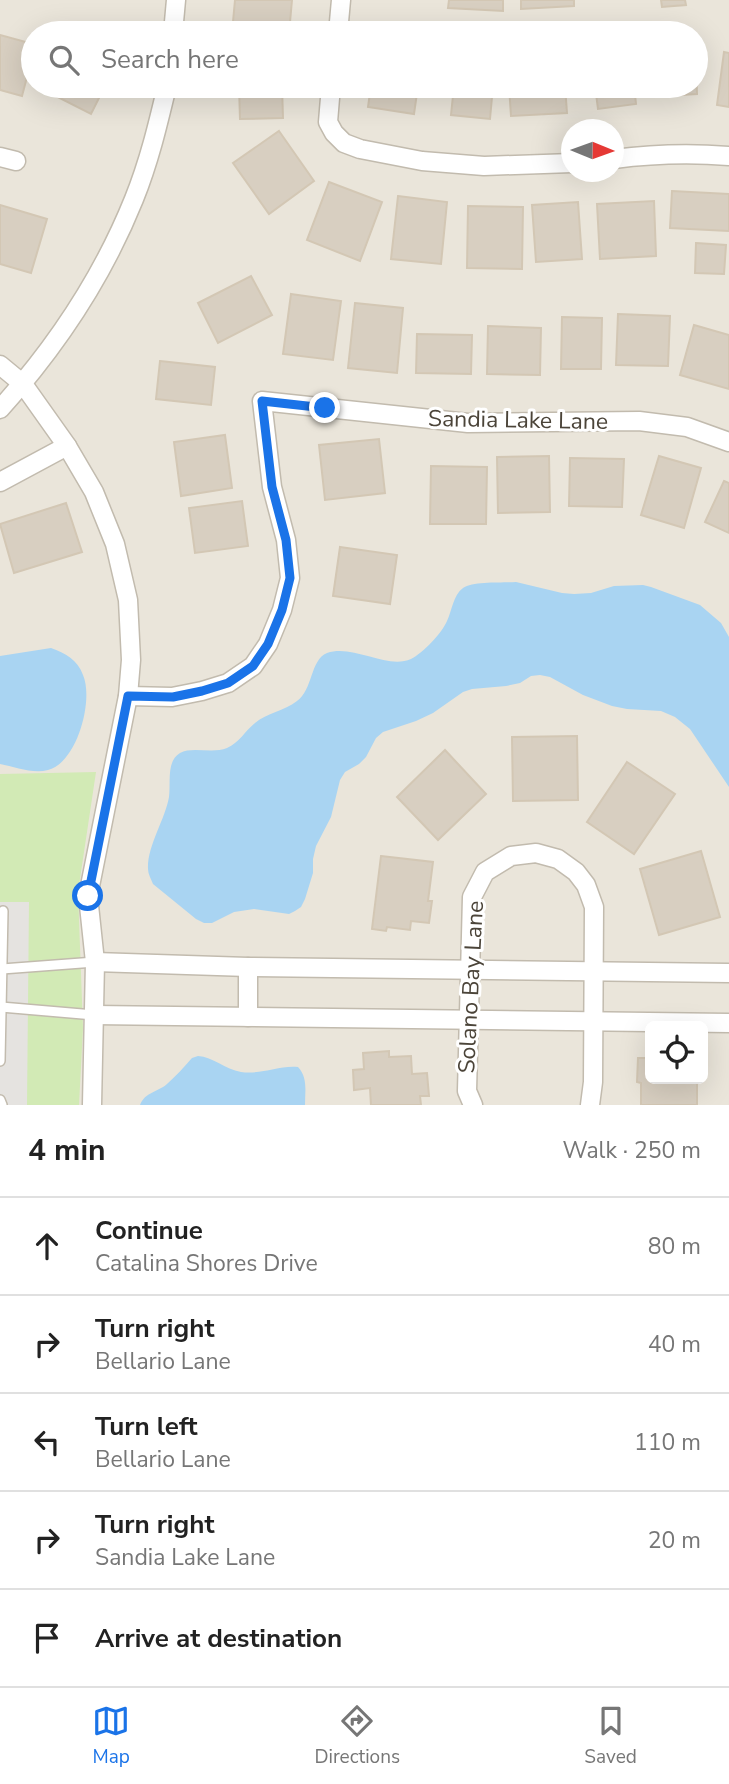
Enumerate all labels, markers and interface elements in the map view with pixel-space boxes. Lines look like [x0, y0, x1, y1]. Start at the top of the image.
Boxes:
search box [21, 21, 708, 98]
icon: search [45, 41, 83, 79]
text: Search here [101, 42, 239, 77]
north arrow [561, 119, 624, 182]
route end [309, 392, 340, 423]
street label: Sandia Lake Lane [428, 403, 608, 437]
route start [72, 880, 103, 911]
street label: Solano Bay Lane [451, 900, 491, 1074]
map controls [645, 1021, 708, 1084]
button: locate [645, 1021, 708, 1084]
text: 4 min [28, 1130, 106, 1171]
text: Walk · 250 m [562, 1135, 701, 1166]
text: Continue [95, 1213, 203, 1248]
icon: ahead [28, 1227, 66, 1265]
text: 80 m [648, 1231, 701, 1262]
text: Catalina Shores Drive [95, 1248, 318, 1279]
text: Turn right [95, 1311, 214, 1346]
icon: right [28, 1325, 66, 1363]
text: 40 m [648, 1329, 701, 1360]
text: Bellario Lane [95, 1346, 231, 1377]
text: Turn left [95, 1409, 198, 1444]
icon: left [28, 1423, 66, 1461]
text: 110 m [634, 1427, 701, 1458]
text: Bellario Lane [95, 1444, 231, 1475]
text: Turn right [95, 1507, 214, 1542]
icon: right [28, 1521, 66, 1559]
text: 20 m [648, 1525, 701, 1556]
text: Sandia Lake Lane [95, 1542, 275, 1573]
icon: arrive [28, 1619, 66, 1657]
text: Arrive at destination [95, 1621, 342, 1656]
tab: Map [92, 1702, 130, 1770]
tab: Directions [314, 1702, 400, 1770]
tab: Saved [584, 1702, 637, 1770]

